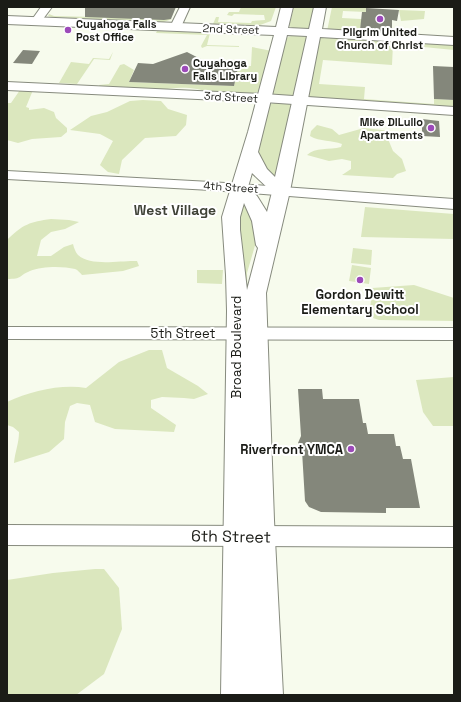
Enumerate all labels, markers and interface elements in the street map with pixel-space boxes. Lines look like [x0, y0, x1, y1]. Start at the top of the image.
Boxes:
marker: Pilgrim United Church of Christ [375, 14, 385, 24]
place label: Cuyahoga Falls Post Office [76, 17, 157, 44]
street label: 2nd Street [202, 21, 260, 37]
marker: Cuyahoga Falls Post Office [63, 25, 73, 35]
place label: Pilgrim United Church of Christ [337, 25, 423, 52]
place label: Cuyahoga Falls Library [193, 56, 257, 83]
marker: Cuyahoga Falls Library [180, 64, 190, 74]
street label: 3rd Street [204, 89, 258, 105]
place label: Mike DiLullo Apartments [360, 115, 423, 142]
marker: Mike DiLullo Apartments [426, 123, 436, 133]
street label: 4th Street [203, 178, 259, 196]
district label: West Village [134, 201, 216, 219]
marker: Gordon Dewitt Elementary School [355, 275, 365, 285]
place label: Gordon Dewitt Elementary School [301, 286, 419, 318]
street label: Broad Boulevard [228, 296, 245, 398]
street label: 5th Street [151, 325, 215, 342]
place label: Riverfront YMCA [240, 441, 344, 458]
marker: Riverfront YMCA [346, 444, 356, 454]
street label: 6th Street [191, 525, 271, 548]

